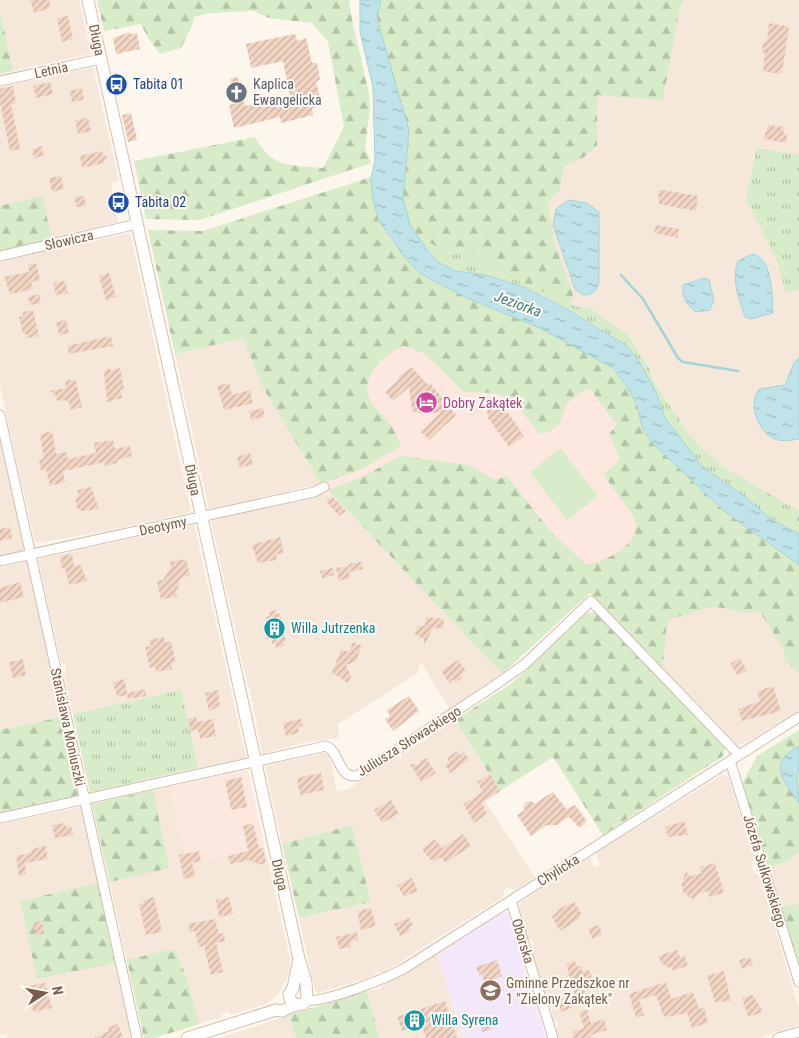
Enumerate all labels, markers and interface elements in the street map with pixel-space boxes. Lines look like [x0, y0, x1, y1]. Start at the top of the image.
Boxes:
street label: Długa [86, 23, 108, 57]
street label: Letnia [33, 59, 69, 81]
bus stop icon: Tabita 01 [105, 72, 129, 96]
place label: Tabita 01 [133, 76, 184, 92]
place label: Kaplica Ewangelicka [253, 76, 322, 108]
church icon: Kaplica Ewangelicka [225, 80, 249, 104]
bus stop icon: Tabita 02 [107, 190, 131, 214]
place label: Tabita 02 [135, 194, 186, 210]
street label: Słowicza [43, 227, 95, 253]
water label: Jeziorka [492, 287, 544, 321]
hotel icon: Dobry Zakątek [415, 391, 439, 415]
place label: Dobry Zakątek [443, 395, 523, 411]
street label: Długa [182, 463, 204, 497]
street label: Deotymy [138, 513, 188, 539]
building icon: Willa Jutrzenka [263, 616, 287, 640]
place label: Willa Jutrzenka [291, 620, 376, 636]
street label: Stanisława Moniuszki [48, 667, 88, 787]
street label: Juliusza Słowackiego [354, 703, 464, 779]
street label: Józefa Sułkowskiego [740, 813, 790, 929]
street label: Chylicka [534, 851, 582, 889]
street label: Długa [269, 858, 291, 892]
street label: Oborska [509, 917, 537, 965]
north arrow [20, 968, 70, 1018]
place label: Gminne Przedszkoe nr 1 "Zielony Zakątek" [506, 975, 630, 1007]
school or university icon: Gminne Przedszkoe nr 1 "Zielony Zakątek" [478, 979, 502, 1003]
text: N [49, 985, 66, 996]
building icon: Willa Syrena [403, 1008, 427, 1032]
place label: Willa Syrena [431, 1012, 499, 1028]

